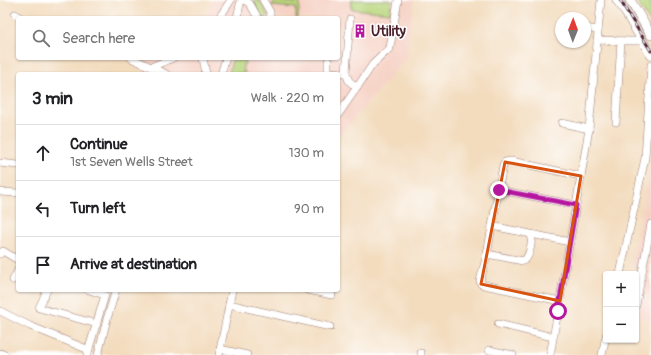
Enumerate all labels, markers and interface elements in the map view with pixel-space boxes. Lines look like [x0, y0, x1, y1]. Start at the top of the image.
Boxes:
north arrow [555, 12, 591, 48]
search box [16, 16, 340, 60]
building icon: Utility [352, 23, 368, 39]
place label: Utility [371, 23, 406, 40]
icon: search [30, 27, 52, 49]
text: Search here [62, 29, 135, 48]
text: 3 min [32, 88, 73, 109]
text: Walk · 220 m [251, 90, 324, 106]
text: Continue [70, 135, 128, 154]
icon: ahead [32, 142, 54, 164]
text: 130 m [288, 145, 324, 161]
text: 1st Seven Wells Street [70, 154, 193, 170]
route end [490, 181, 508, 199]
icon: left [32, 198, 54, 220]
text: Turn left [70, 199, 126, 218]
text: 90 m [294, 201, 324, 217]
icon: arrive [32, 254, 54, 276]
text: Arrive at destination [70, 255, 197, 274]
map controls [603, 271, 639, 343]
button: + [603, 271, 639, 307]
route start [549, 302, 567, 320]
button: − [603, 307, 639, 343]

